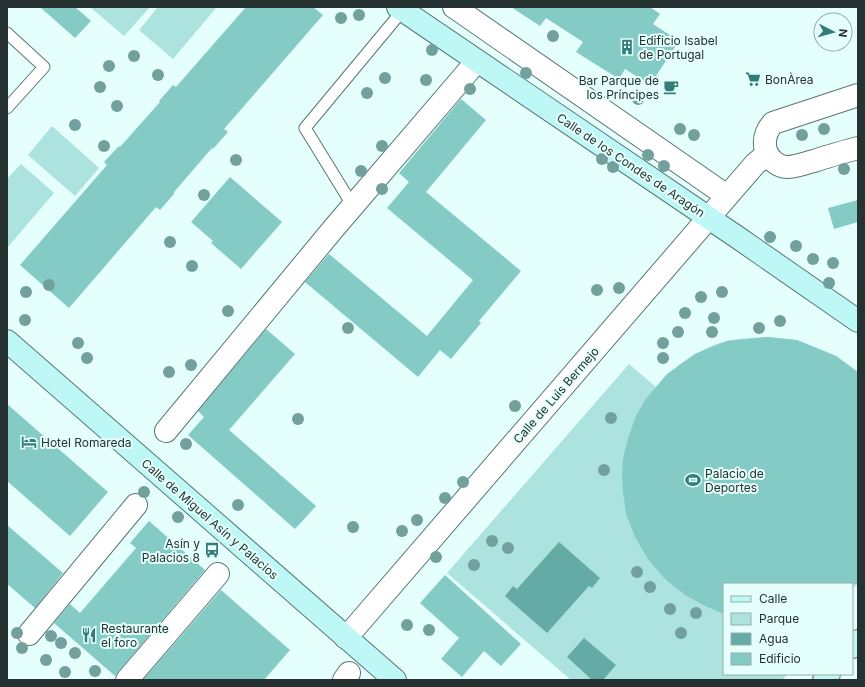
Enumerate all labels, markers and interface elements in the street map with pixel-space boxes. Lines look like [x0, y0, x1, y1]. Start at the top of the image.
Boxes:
north arrow [813, 12, 853, 52]
text: N [836, 28, 850, 38]
place label: Edificio Isabel de Portugal [639, 33, 718, 62]
building icon: Edificio Isabel de Portugal [618, 38, 636, 56]
supermarket icon: BonÀrea [744, 70, 762, 88]
place label: BonÀrea [765, 72, 814, 87]
place label: Bar Parque de los Príncipes [579, 73, 659, 102]
cafe icon: Bar Parque de los Príncipes [662, 78, 680, 96]
street label: Calle de los Condes de Aragón [554, 110, 708, 220]
street label: Calle de Luis Bermejo [510, 344, 602, 446]
hotel icon: Hotel Romareda [20, 433, 38, 451]
place label: Hotel Romareda [41, 435, 132, 450]
street label: Calle de Miguel Asín y Palacios [139, 455, 281, 583]
place label: Palacio de Deportes [705, 466, 764, 495]
sports icon: Palacio de Deportes [684, 471, 702, 489]
place label: Asín y Palacios 8 [142, 536, 200, 565]
bus stop icon: Asín y Palacios 8 [203, 541, 221, 559]
legend [723, 583, 853, 675]
text: Calle [759, 591, 787, 606]
text: Parque [759, 611, 799, 626]
place label: Restaurante el foro [101, 621, 169, 650]
restaurant icon: Restaurante el foro [80, 626, 98, 644]
text: Agua [759, 631, 788, 646]
text: Edificio [759, 651, 801, 666]

